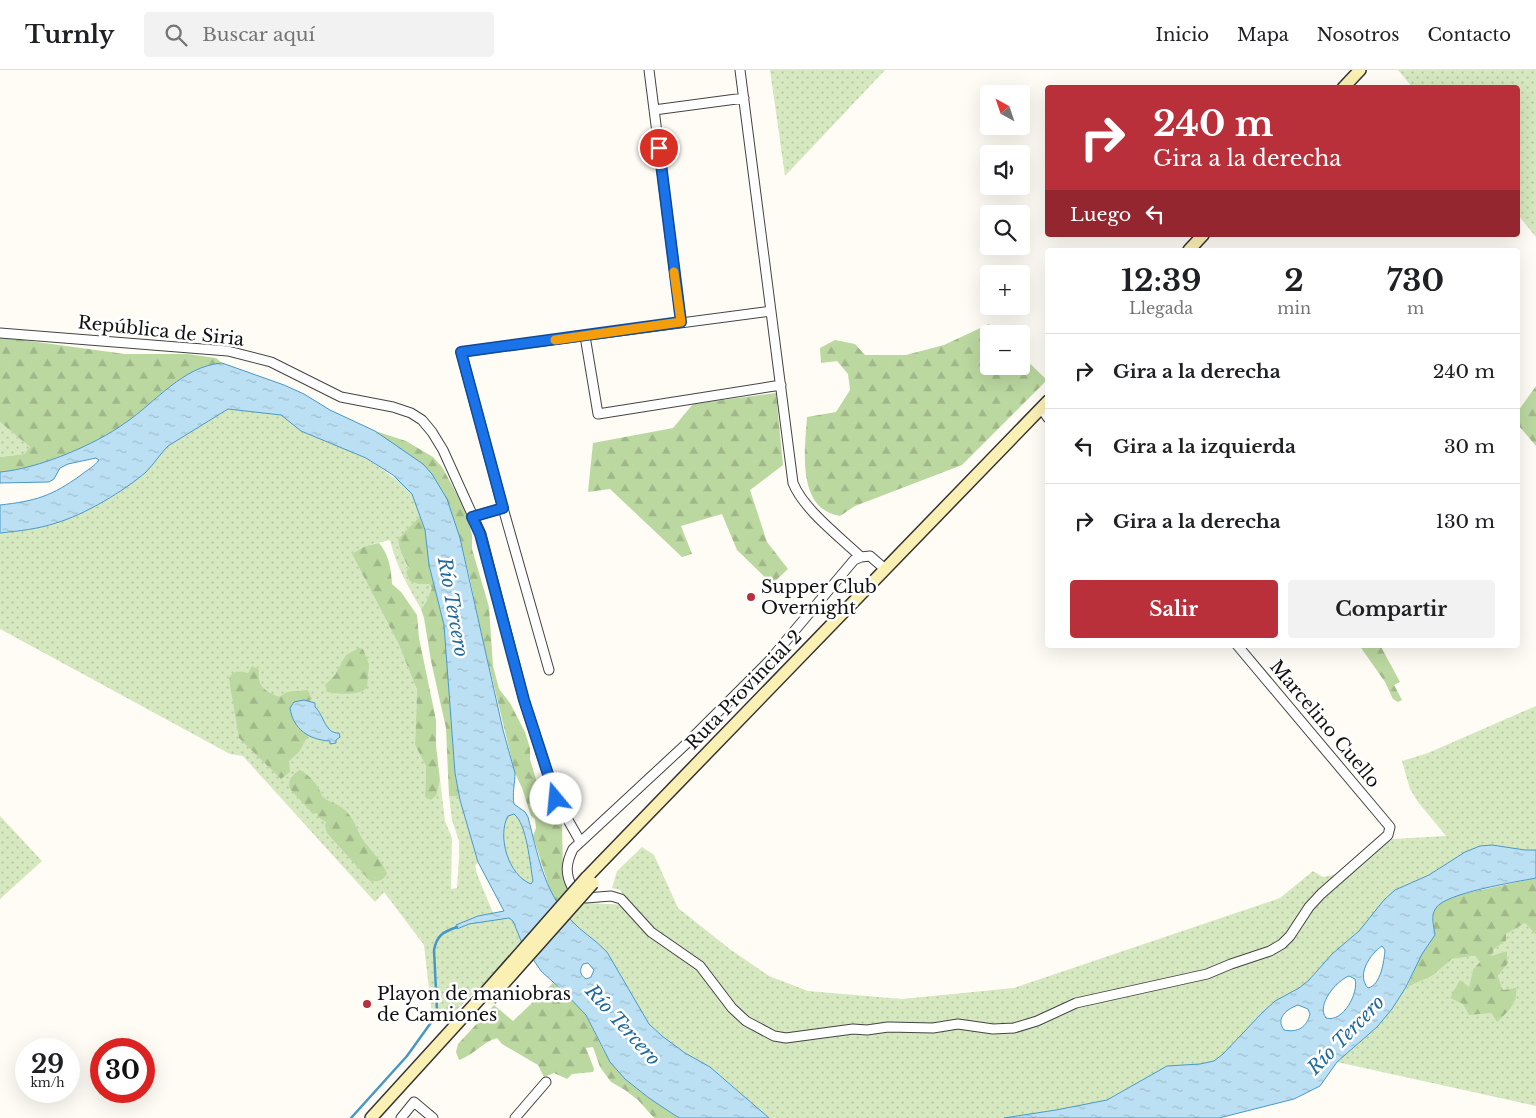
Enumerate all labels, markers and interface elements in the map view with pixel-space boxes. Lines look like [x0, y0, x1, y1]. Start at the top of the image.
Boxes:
search box [144, 12, 494, 57]
text: Turnly [25, 20, 114, 49]
icon: search [162, 21, 190, 49]
text: Buscar aquí [202, 23, 315, 46]
text: Inicio [1155, 24, 1209, 46]
text: Mapa [1237, 24, 1289, 46]
text: Nosotros [1317, 24, 1399, 46]
text: Contacto [1427, 24, 1511, 46]
north arrow [980, 85, 1030, 135]
map controls [980, 85, 1030, 375]
text: 240 m [1153, 102, 1273, 145]
icon: right [1070, 105, 1135, 170]
pin [638, 127, 680, 169]
icon: arrive [645, 134, 673, 162]
button: sound [980, 145, 1030, 195]
text: Gira a la derecha [1153, 145, 1342, 172]
icon: left [1141, 200, 1169, 228]
text: Luego [1070, 203, 1131, 226]
button: search [980, 205, 1030, 255]
text: 12:39 [1121, 262, 1201, 299]
text: 2 [1284, 262, 1304, 299]
text: 730 [1387, 262, 1444, 299]
button: + [980, 265, 1030, 315]
text: Llegada [1129, 298, 1193, 318]
text: min [1277, 298, 1311, 318]
text: m [1407, 298, 1424, 318]
street label: República de Siria [77, 311, 245, 351]
button: − [980, 325, 1030, 375]
icon: right [1070, 357, 1098, 385]
text: Gira a la derecha [1113, 360, 1281, 383]
text: 240 m [1433, 360, 1495, 383]
icon: left [1070, 432, 1098, 460]
text: Gira a la izquierda [1113, 435, 1296, 458]
text: 30 m [1444, 435, 1495, 458]
icon: right [1070, 507, 1098, 535]
text: Gira a la derecha [1113, 510, 1281, 533]
text: 130 m [1435, 510, 1495, 533]
water label: Río Tercero [433, 554, 473, 659]
place label: Supper Club Overnight [761, 576, 877, 619]
button: Salir [1070, 580, 1278, 638]
button: Compartir [1288, 580, 1495, 638]
marker: Supper Club Overnight [745, 591, 757, 603]
street label: Ruta Provincial 2 [681, 626, 807, 754]
street label: Marcelino Cuello [1265, 656, 1385, 792]
position arrow [529, 772, 581, 824]
water label: Río Tercero [580, 979, 665, 1070]
place label: Playon de maniobras de Camiones [377, 983, 571, 1026]
water label: Río Tercero [1302, 991, 1389, 1080]
marker: Playon de maniobras de Camiones [361, 998, 373, 1010]
speed limit sign: 30 [90, 1038, 155, 1103]
text: 29 [31, 1049, 64, 1080]
text: km/h [30, 1075, 65, 1090]

